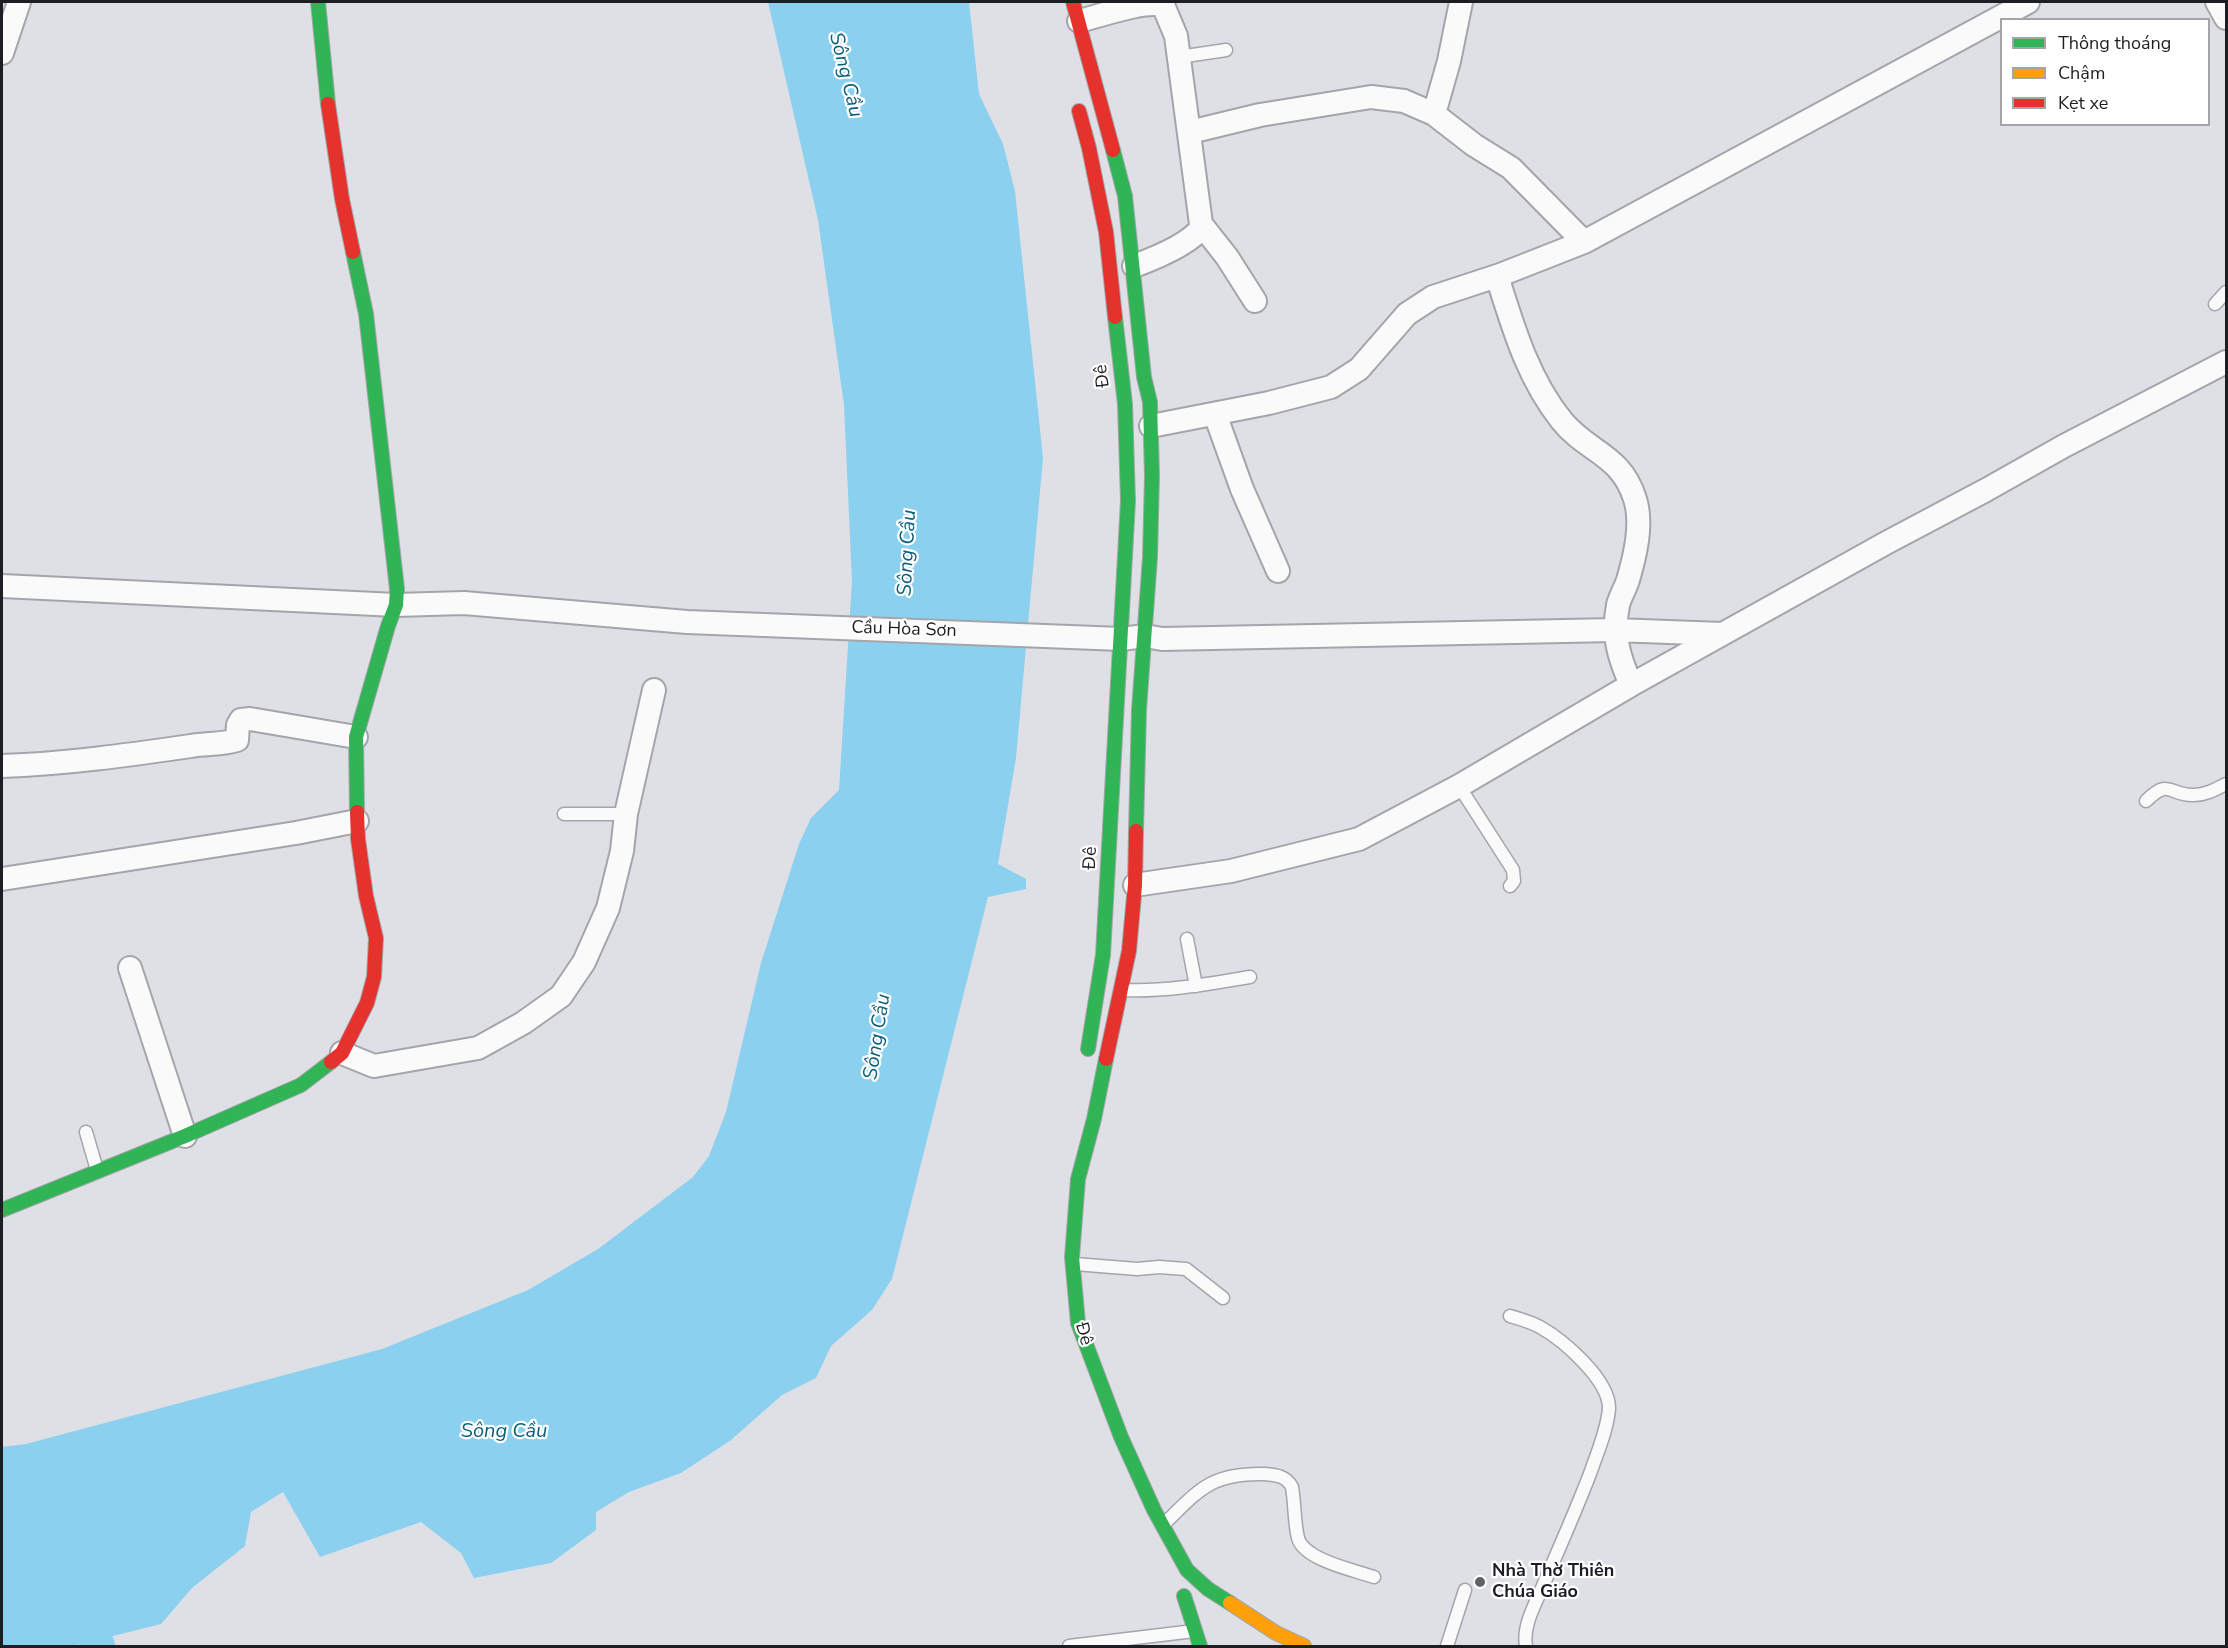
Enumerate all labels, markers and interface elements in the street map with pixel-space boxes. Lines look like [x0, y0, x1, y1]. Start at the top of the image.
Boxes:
legend [2000, 18, 2210, 126]
water label: Sông Cầu [823, 30, 867, 120]
text: Thông thoáng [2058, 31, 2171, 55]
text: Chậm [2058, 61, 2105, 85]
text: Kẹt xe [2058, 91, 2108, 115]
street label: Đê [1091, 363, 1115, 389]
water label: Sông Cầu [894, 509, 922, 597]
street label: Cầu Hòa Sơn [851, 617, 957, 643]
street label: Đê [1080, 846, 1102, 870]
water label: Sông Cầu [859, 992, 897, 1082]
street label: Đê [1069, 1320, 1097, 1348]
water label: Sông Cầu [461, 1420, 547, 1444]
place label: Nhà Thờ Thiên Chúa Giáo [1492, 1561, 1614, 1604]
marker: Nhà Thờ Thiên Chúa Giáo [1473, 1575, 1487, 1589]

